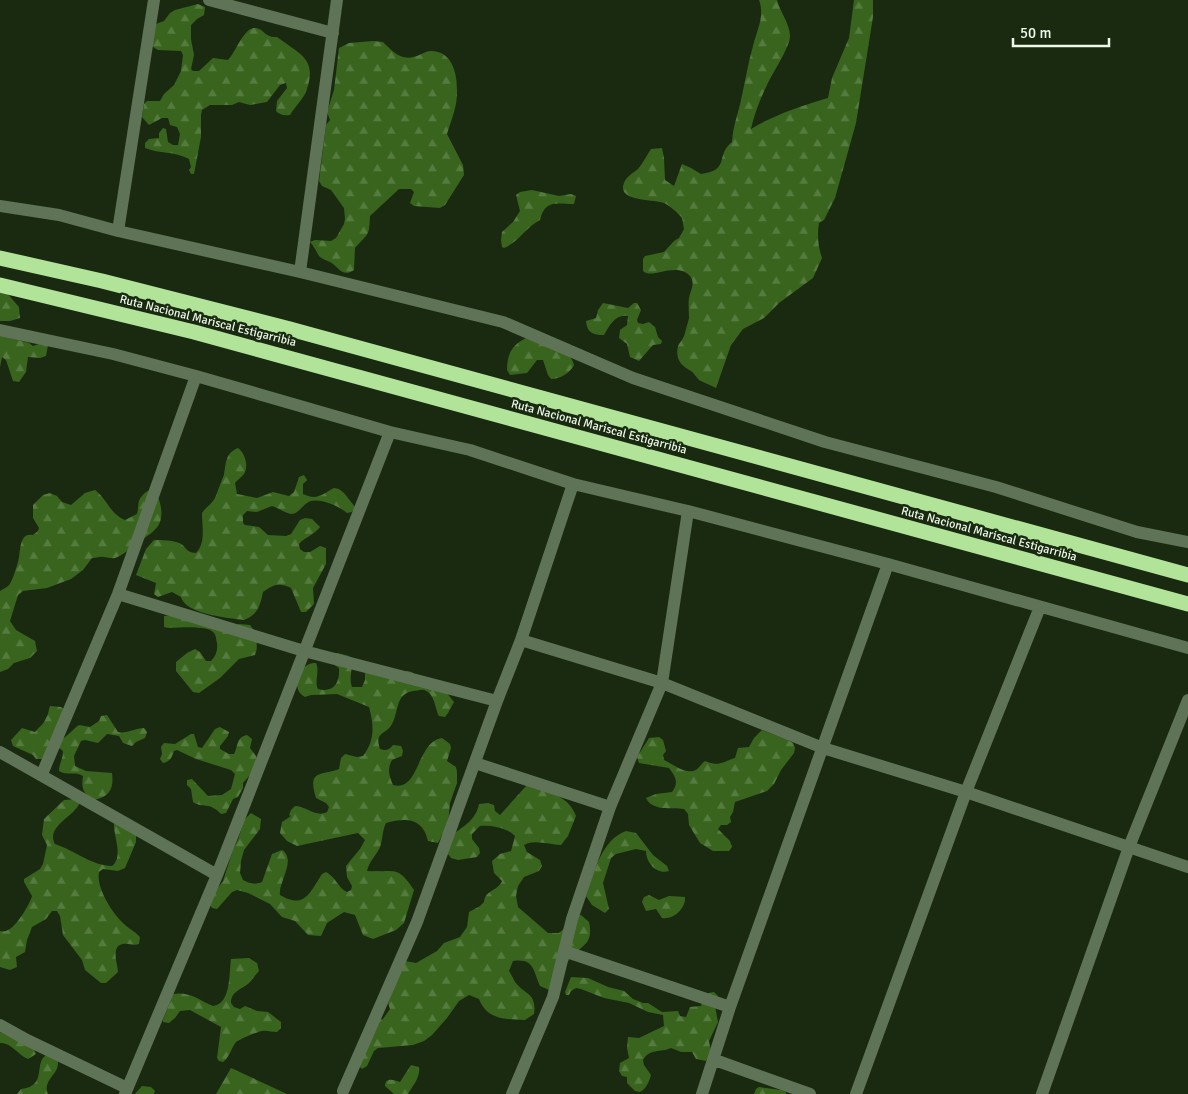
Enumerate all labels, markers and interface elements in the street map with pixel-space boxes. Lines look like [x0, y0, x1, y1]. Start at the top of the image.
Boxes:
scale bar [1013, 15, 1109, 47]
text: 50 m [1020, 24, 1051, 42]
street label: Ruta Nacional Mariscal Estigarribia [118, 292, 298, 350]
street label: Ruta Nacional Mariscal Estigarribia [509, 396, 689, 458]
street label: Ruta Nacional Mariscal Estigarribia [899, 503, 1079, 565]

